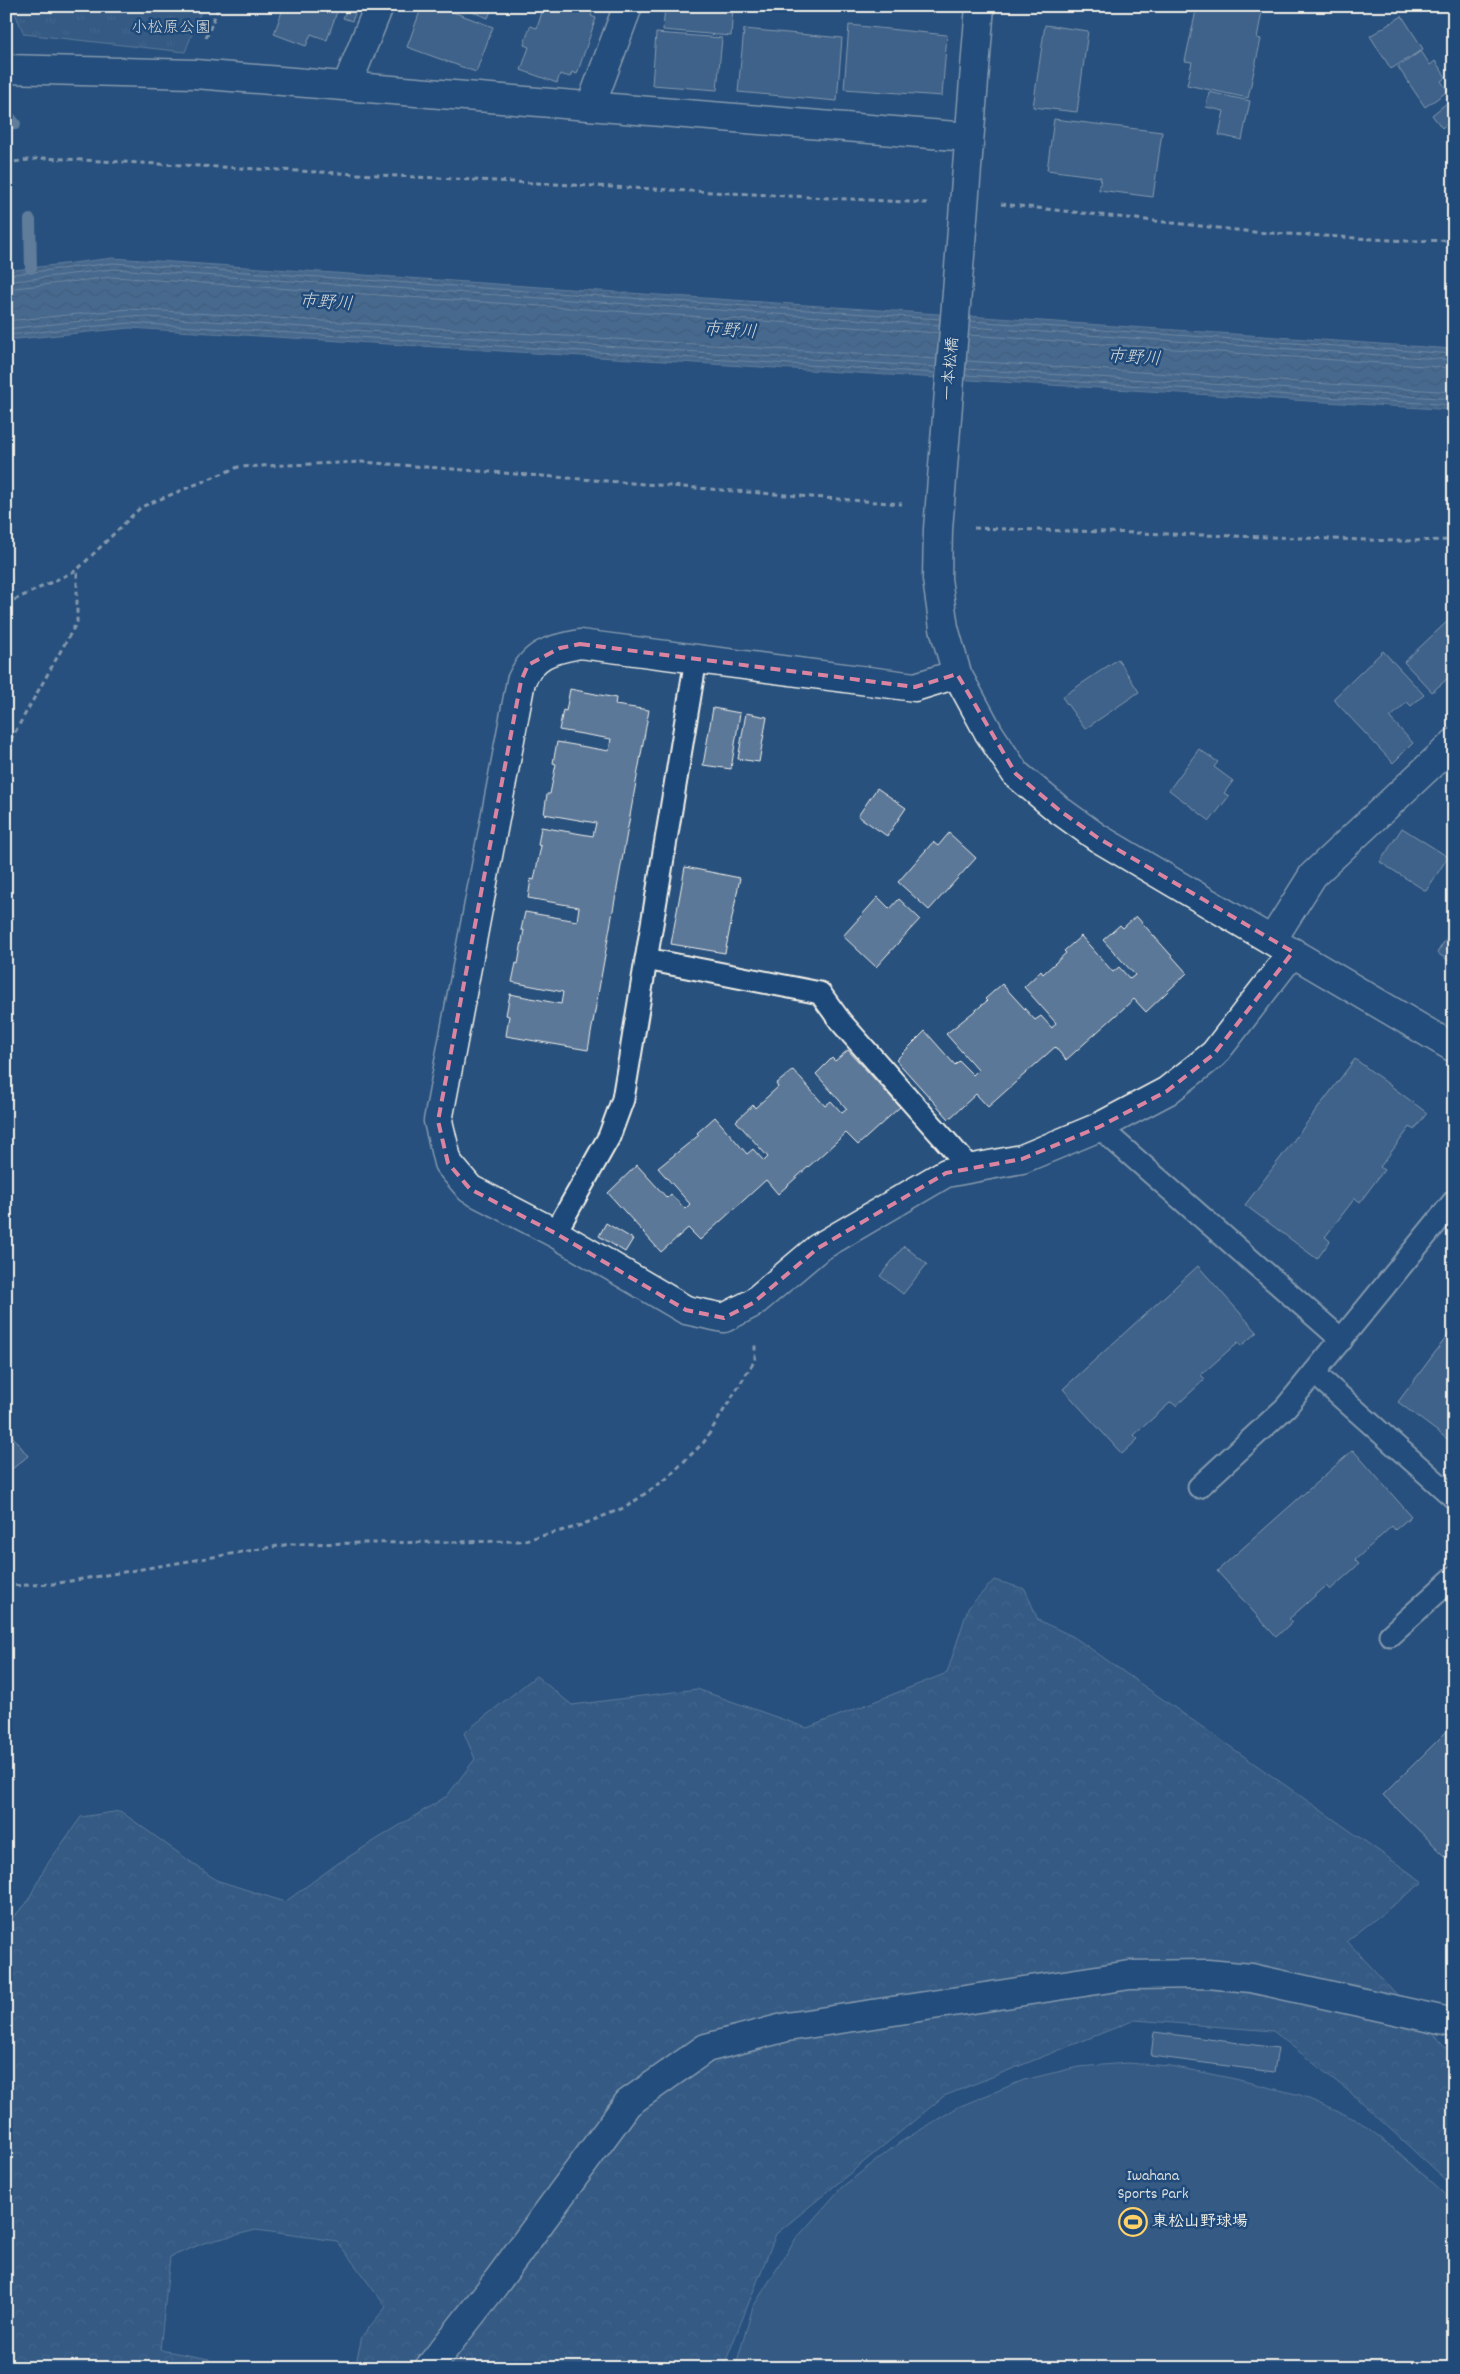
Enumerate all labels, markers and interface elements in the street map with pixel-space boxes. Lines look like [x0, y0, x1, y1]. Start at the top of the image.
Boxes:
park label: 小松原公園 [131, 17, 211, 40]
water label: 市野川 [298, 290, 354, 318]
water label: 市野川 [702, 318, 758, 346]
street label: 一本松橋 [937, 336, 965, 402]
water label: 市野川 [1106, 345, 1162, 373]
park label: Iwahana Sports Park [1117, 2165, 1189, 2206]
sports icon: 東松山野球場 [1118, 2207, 1148, 2237]
place label: 東松山野球場 [1152, 2211, 1248, 2234]

